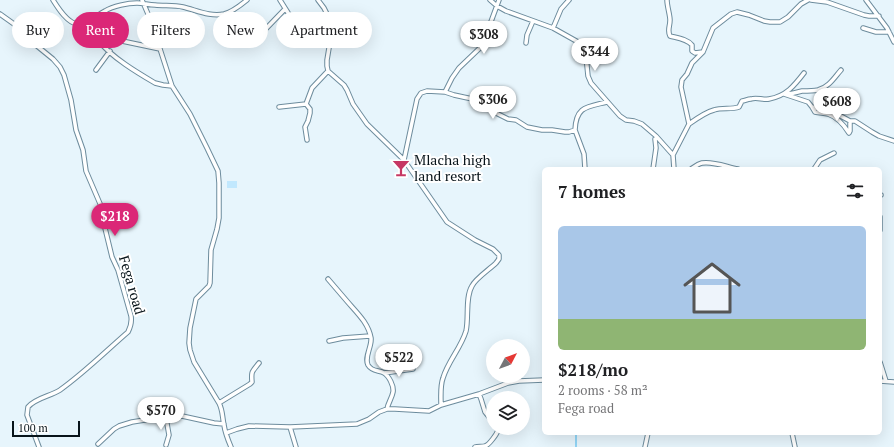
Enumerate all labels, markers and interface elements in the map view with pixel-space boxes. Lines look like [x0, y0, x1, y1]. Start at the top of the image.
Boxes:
chip: Buy [12, 12, 64, 48]
chip: Rent [72, 12, 129, 48]
chip: Filters [137, 12, 205, 48]
chip: New [213, 12, 268, 48]
chip: Apartment [276, 12, 372, 48]
pin: $308 [460, 21, 508, 55]
text: $308 [469, 25, 499, 43]
pin: $344 [571, 38, 619, 72]
text: $344 [580, 42, 610, 60]
pin: $306 [469, 86, 517, 120]
pin: $608 [813, 88, 861, 122]
text: $306 [478, 90, 508, 108]
text: $608 [822, 92, 852, 110]
place label: Mlacha high land resort [414, 150, 491, 185]
bar icon: Mlacha high land resort [391, 158, 411, 178]
text: 7 homes [558, 180, 626, 203]
icon: filters [844, 180, 866, 202]
pin: $218 [91, 203, 139, 237]
text: $218 [100, 207, 130, 225]
icon: home [676, 252, 748, 324]
street label: Fega road [115, 253, 150, 317]
north arrow [486, 339, 530, 383]
map controls [486, 339, 530, 435]
pin: $522 [375, 344, 423, 378]
text: $522 [384, 348, 414, 366]
text: $218/mo [558, 358, 628, 381]
text: 2 rooms · 58 m² [558, 381, 648, 399]
button: layers [486, 391, 530, 435]
pin: $570 [137, 397, 185, 431]
text: Fega road [558, 399, 614, 417]
text: $570 [146, 401, 176, 419]
scale bar [12, 419, 80, 438]
text: 100 m [18, 421, 48, 435]

